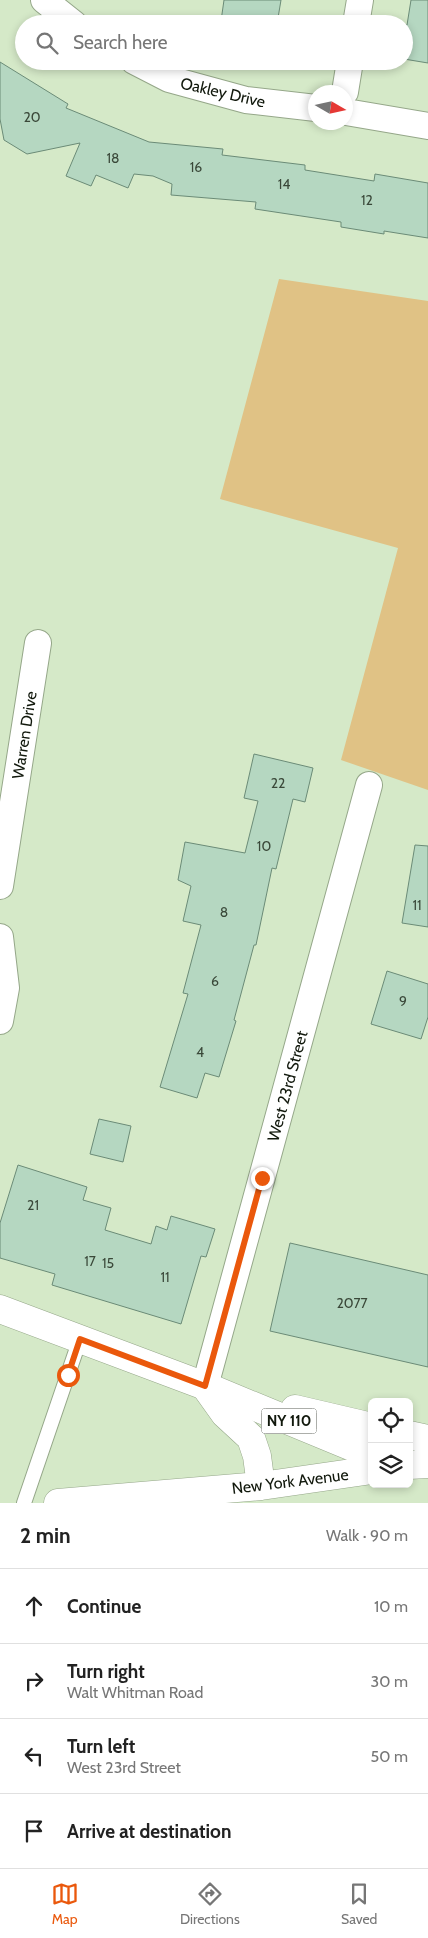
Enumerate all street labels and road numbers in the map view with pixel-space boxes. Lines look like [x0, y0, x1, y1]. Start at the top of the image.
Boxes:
street label: Oakley Drive [179, 74, 267, 111]
street label: Warren Drive [8, 690, 41, 780]
street label: West 23rd Street [264, 1028, 312, 1144]
road number: NY 110 [262, 1408, 316, 1434]
street label: New York Avenue [231, 1465, 350, 1498]

